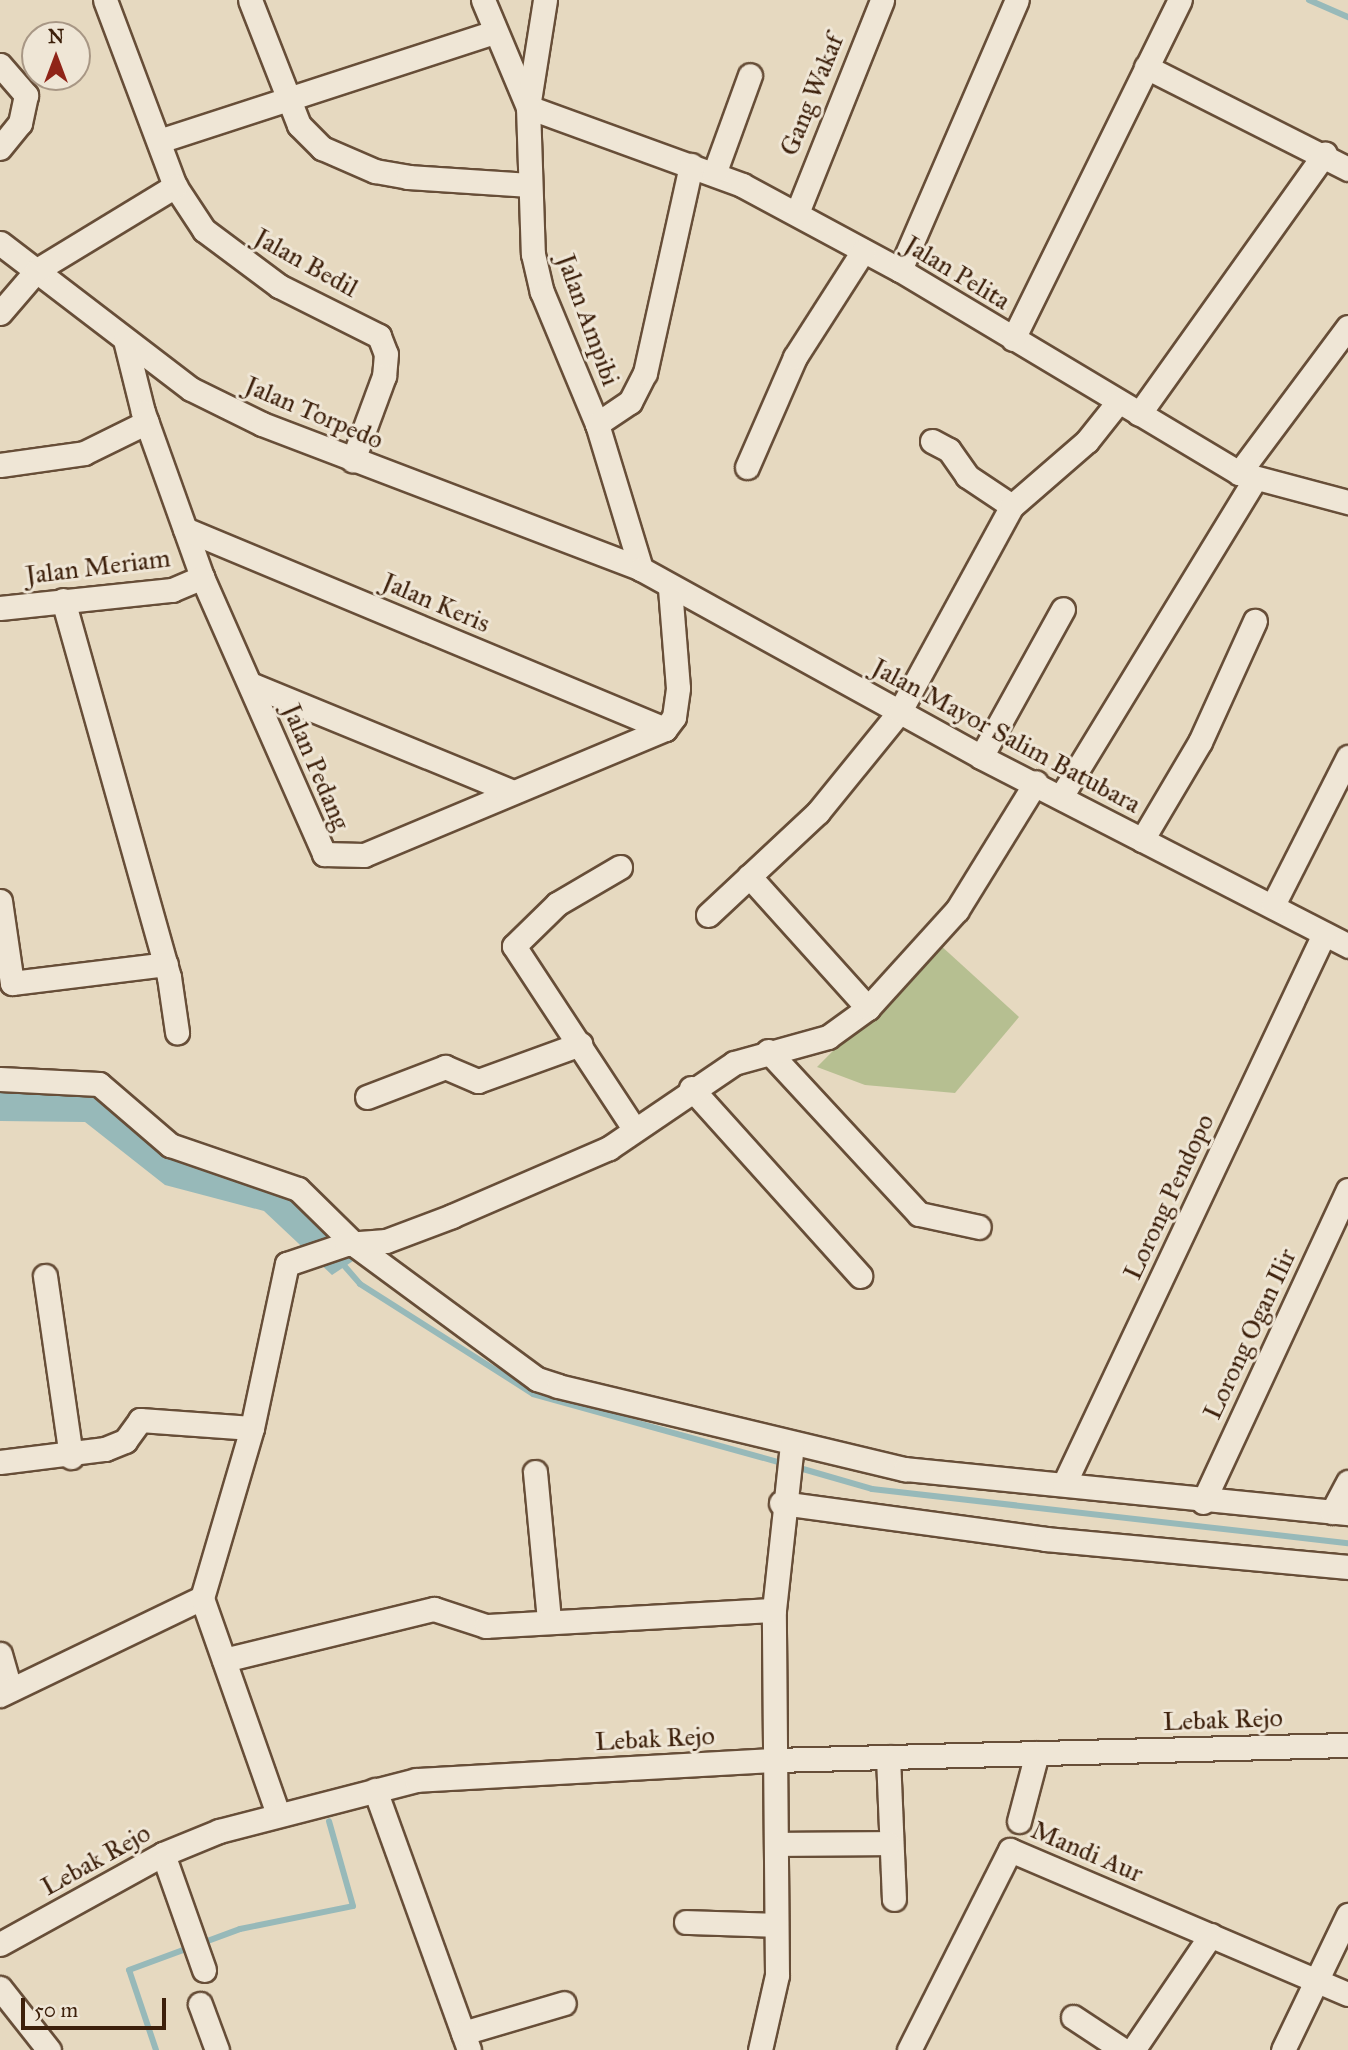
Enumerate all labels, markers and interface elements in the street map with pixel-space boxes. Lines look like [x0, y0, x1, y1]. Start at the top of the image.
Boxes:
north arrow [21, 21, 91, 91]
text: N [48, 25, 64, 48]
street label: Gang Wakaf [774, 30, 850, 160]
street label: Jalan Bedil [249, 222, 363, 304]
street label: Jalan Pelita [898, 229, 1016, 317]
street label: Jalan Ampibi [550, 250, 626, 390]
street label: Jalan Torpedo [240, 370, 388, 456]
street label: Jalan Meriam [24, 543, 172, 591]
street label: Jalan Keris [377, 566, 495, 640]
street label: Jalan Mayor Salim Batubara [866, 652, 1146, 820]
street label: Jalan Pedang [275, 699, 357, 835]
street label: Lorong Pendopo [1117, 1109, 1221, 1285]
street label: Lorong Ogan Ilir [1197, 1244, 1303, 1424]
street label: Lebak Rejo [1163, 1702, 1283, 1738]
street label: Lebak Rejo [594, 1720, 716, 1758]
street label: Mandi Aur [1026, 1814, 1148, 1890]
street label: Lebak Rejo [36, 1817, 156, 1903]
scale bar [24, 1983, 170, 2027]
text: 50 m [34, 1997, 78, 2023]

